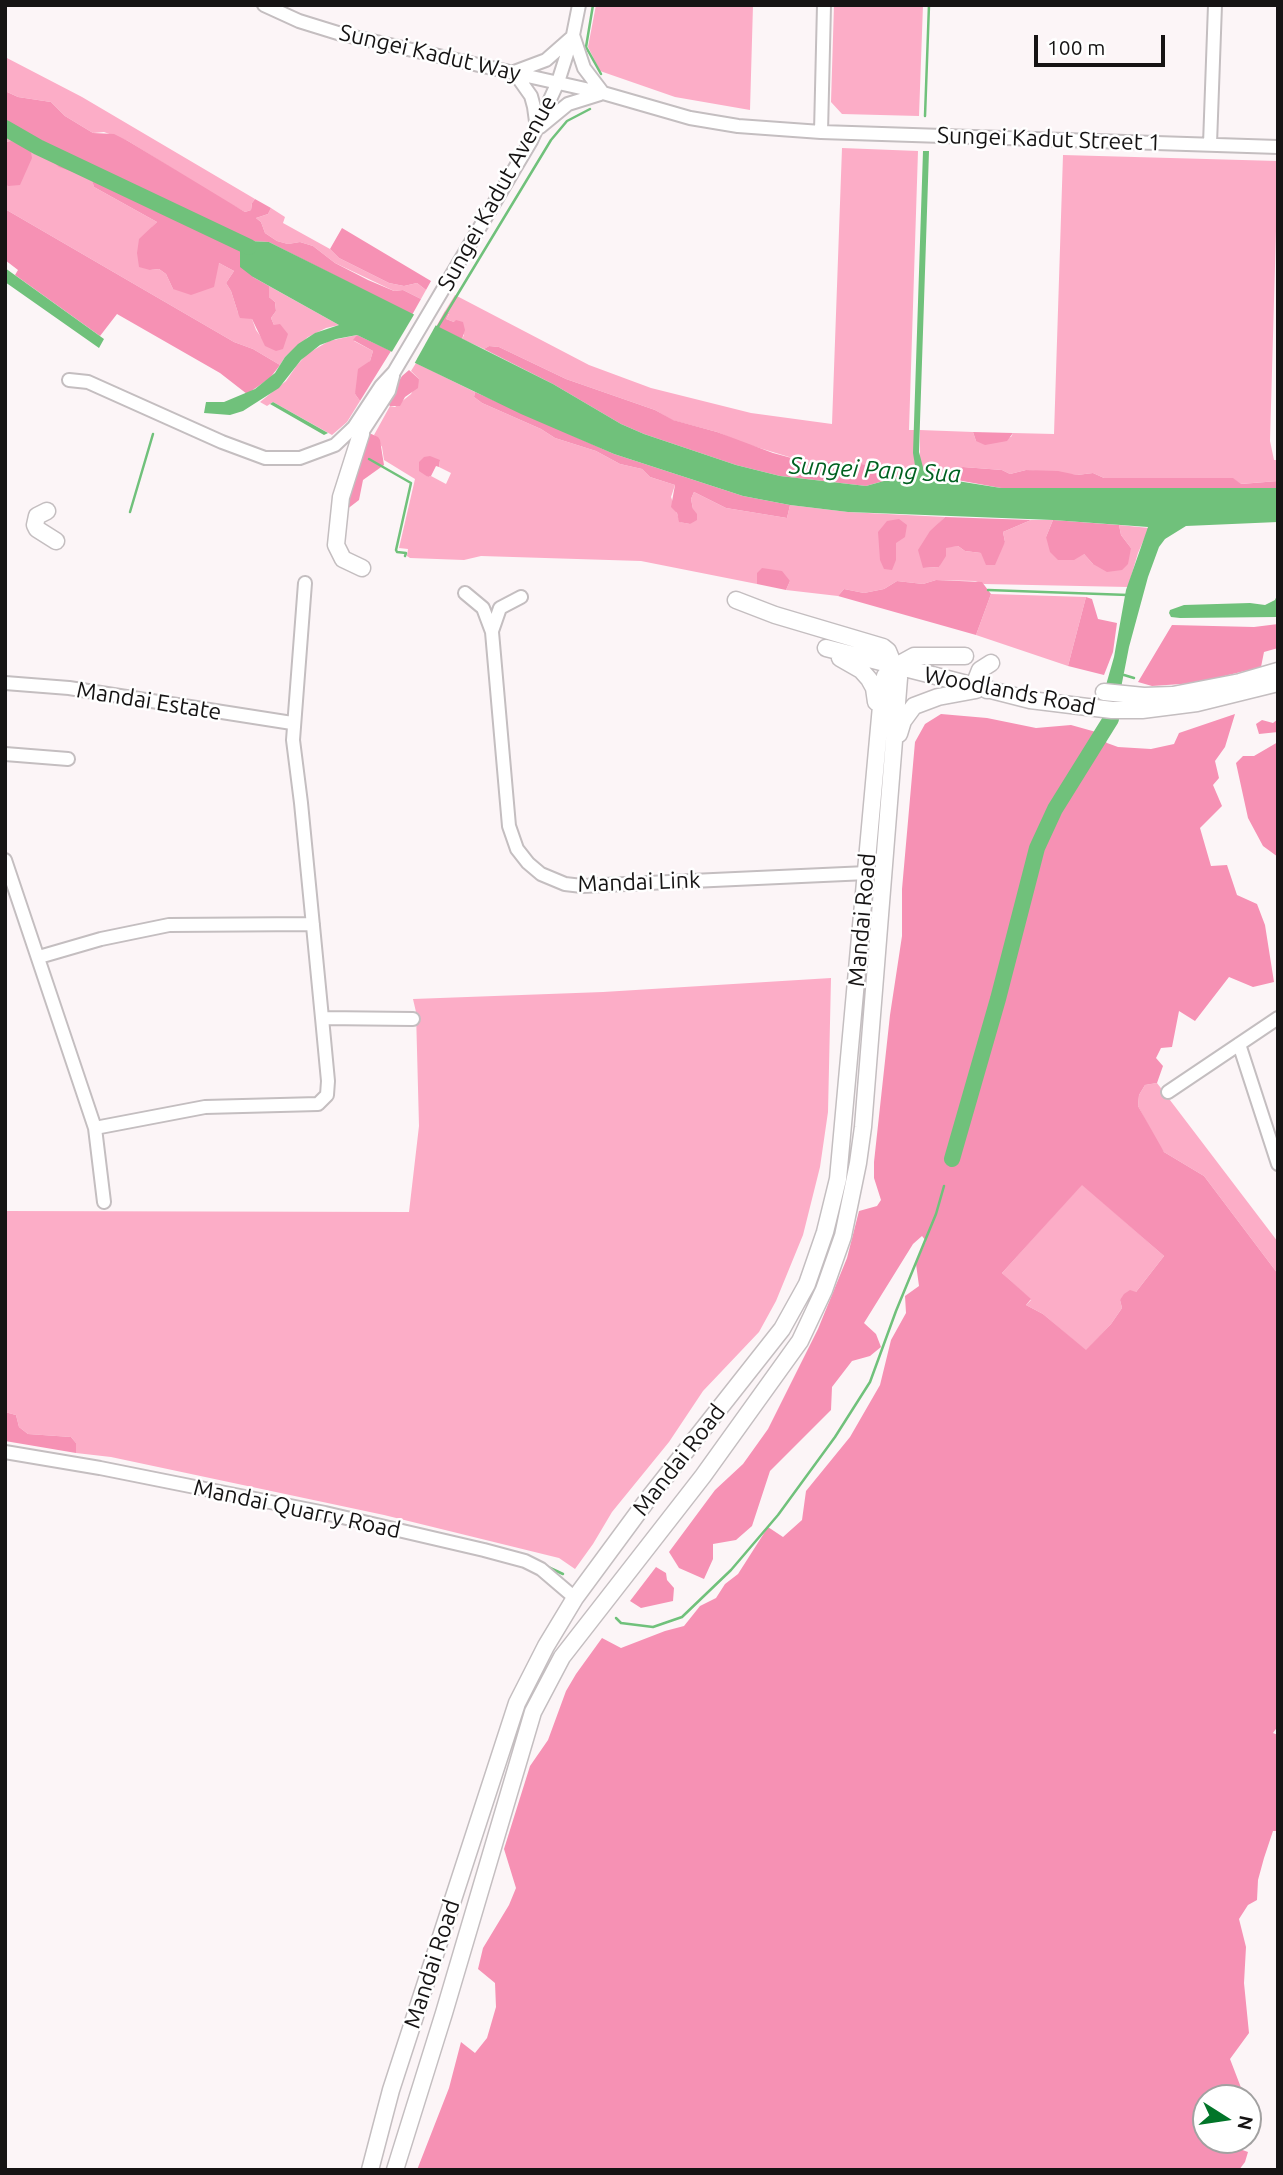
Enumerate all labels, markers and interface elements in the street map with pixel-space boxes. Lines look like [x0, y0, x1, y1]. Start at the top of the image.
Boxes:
street label: Sungei Kadut Way [337, 19, 523, 87]
scale bar [1038, 21, 1169, 65]
text: 100 m [1047, 35, 1105, 59]
street label: Sungei Kadut Avenue [432, 90, 562, 296]
street label: Sungei Kadut Street 1 [936, 121, 1162, 157]
water label: Sungei Pang Sua [788, 451, 962, 489]
street label: Woodlands Road [922, 661, 1098, 721]
street label: Mandai Estate [75, 676, 223, 726]
street label: Mandai Road [842, 852, 882, 988]
street label: Mandai Link [577, 866, 701, 898]
street label: Mandai Road [627, 1399, 731, 1521]
street label: Mandai Quarry Road [191, 1474, 403, 1544]
street label: Mandai Road [398, 1896, 466, 2032]
north arrow [1192, 2084, 1262, 2154]
text: N [1233, 2114, 1258, 2132]

